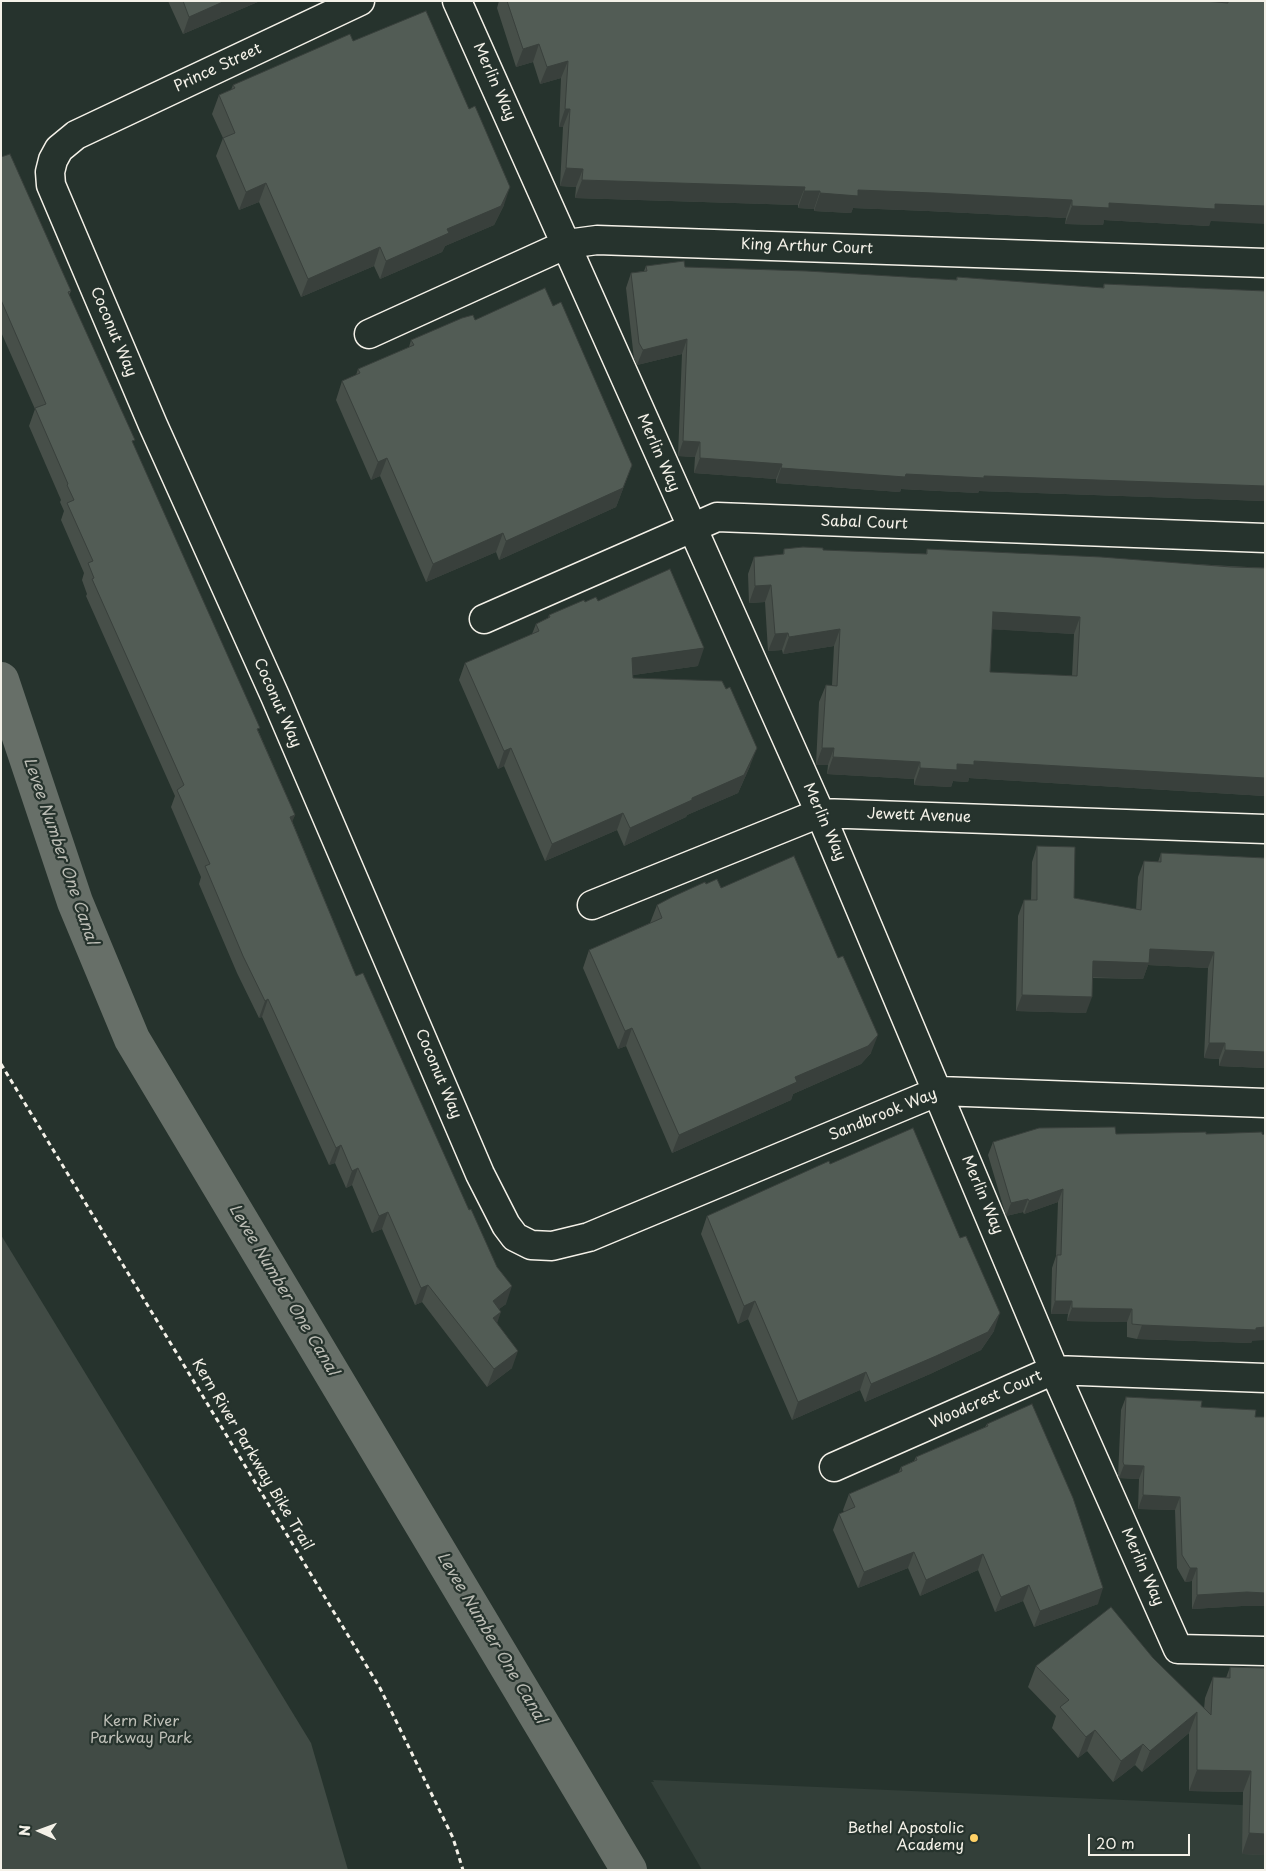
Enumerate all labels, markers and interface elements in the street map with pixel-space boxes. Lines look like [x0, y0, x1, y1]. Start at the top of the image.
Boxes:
street label: Prince Street [171, 40, 265, 96]
street label: Merlin Way [469, 40, 519, 124]
street label: King Arthur Court [741, 236, 873, 258]
street label: Coconut Way [86, 284, 140, 380]
street label: Merlin Way [633, 411, 683, 495]
street label: Sabal Court [820, 512, 908, 534]
street label: Coconut Way [249, 656, 305, 750]
water label: Levee Number One Canal [19, 755, 101, 947]
street label: Merlin Way [799, 780, 849, 864]
street label: Jewett Avenue [867, 805, 971, 827]
street label: Coconut Way [411, 1026, 465, 1122]
street label: Sandbrook Way [826, 1085, 940, 1145]
street label: Merlin Way [957, 1153, 1007, 1237]
water label: Levee Number One Canal [224, 1201, 342, 1379]
street label: Kern River Parkway Bike Trail [188, 1356, 316, 1554]
street label: Woodcrest Court [927, 1367, 1045, 1433]
street label: Merlin Way [1117, 1525, 1167, 1609]
water label: Levee Number One Canal [432, 1549, 550, 1727]
park label: Kern River Parkway Park [90, 1713, 192, 1748]
north arrow [15, 1806, 65, 1856]
place label: Bethel Apostolic Academy [847, 1820, 964, 1855]
scale bar [1091, 1824, 1194, 1856]
text: N [14, 1825, 35, 1836]
text: 20 m [1096, 1831, 1135, 1854]
marker: Bethel Apostolic Academy [968, 1832, 980, 1844]

